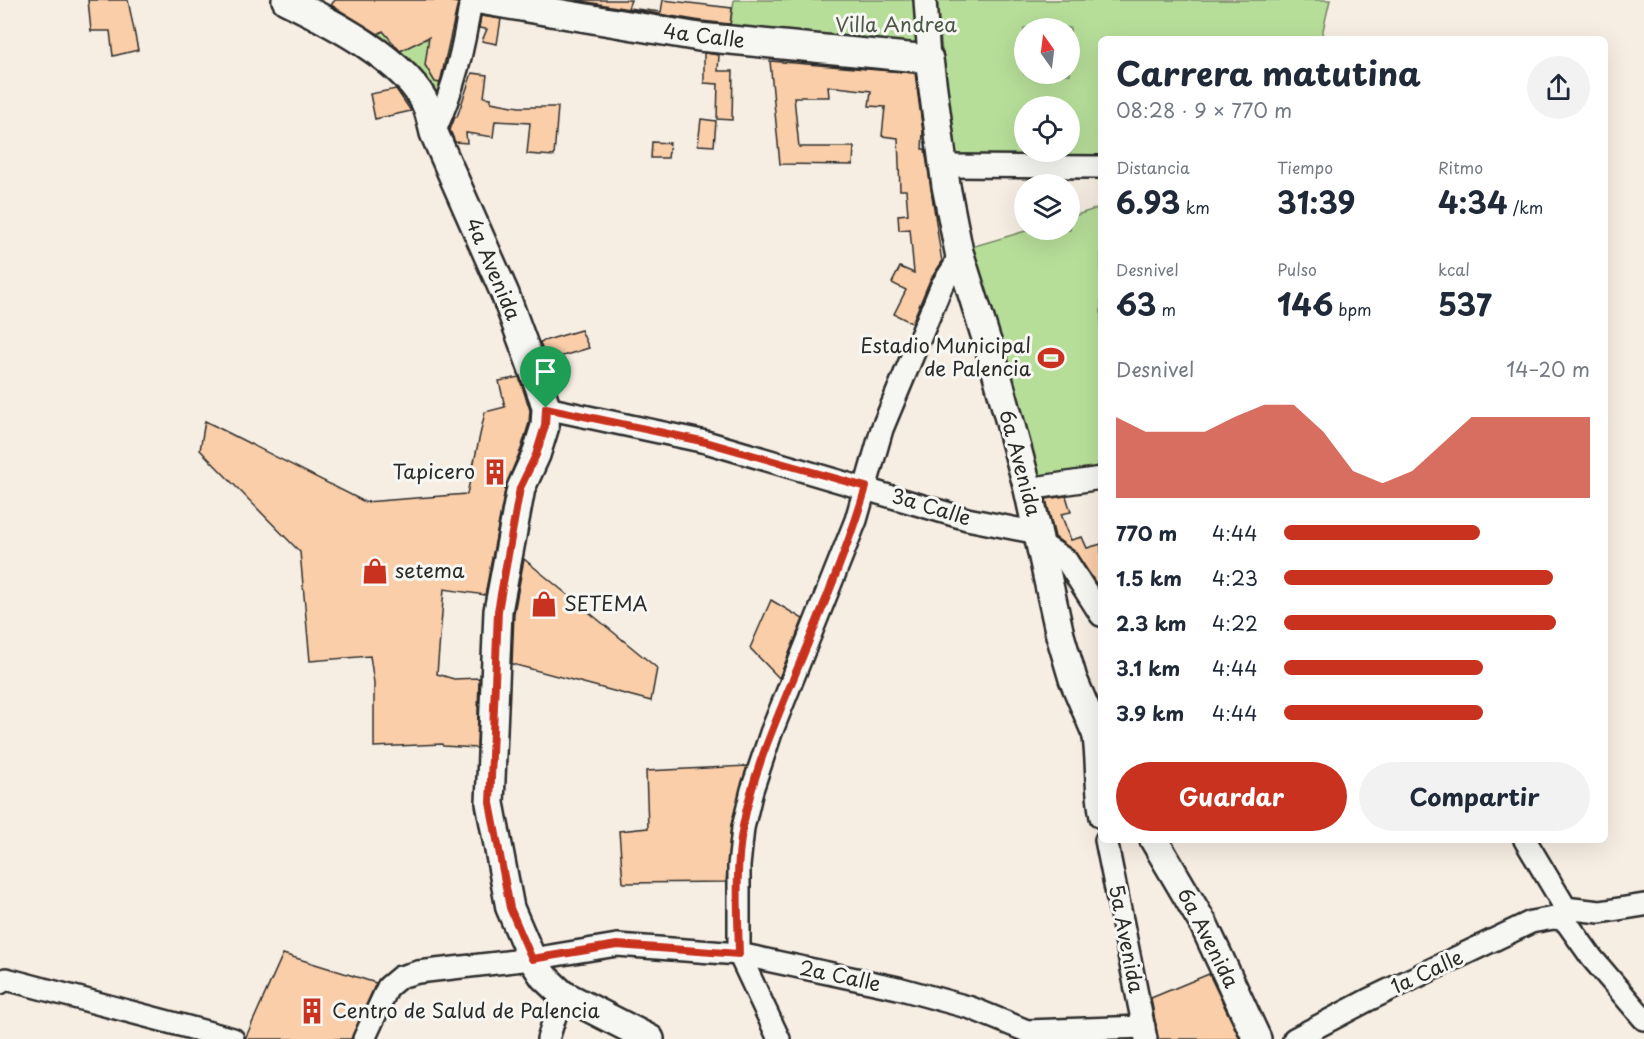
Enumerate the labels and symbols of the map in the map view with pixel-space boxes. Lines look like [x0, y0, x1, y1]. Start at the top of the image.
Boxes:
park label: Villa Andrea [835, 9, 957, 39]
street label: 4a Calle [662, 15, 747, 55]
north arrow [1014, 18, 1080, 84]
street label: 4a Avenida [459, 213, 529, 325]
place label: Estadio Municipal de Palencia [860, 330, 1032, 383]
sports icon: Estadio Municipal de Palencia [1036, 343, 1066, 373]
pin [520, 346, 571, 408]
street label: 6a Avenida [992, 406, 1050, 520]
place label: Tapicero [392, 456, 475, 486]
building icon: Tapicero [480, 457, 510, 487]
street label: 3a Calle [888, 480, 975, 532]
place label: setema [395, 555, 465, 585]
shop icon: setema [360, 556, 390, 586]
place label: SETEMA [564, 588, 648, 618]
shop icon: SETEMA [529, 589, 559, 619]
street label: 5a Avenida [1102, 882, 1152, 996]
street label: 6a Avenida [1171, 882, 1247, 993]
street label: 1a Calle [1386, 941, 1468, 1001]
street label: 2a Calle [797, 952, 884, 998]
place label: Centro de Salud de Palencia [332, 995, 600, 1025]
building icon: Centro de Salud de Palencia [297, 996, 327, 1026]

